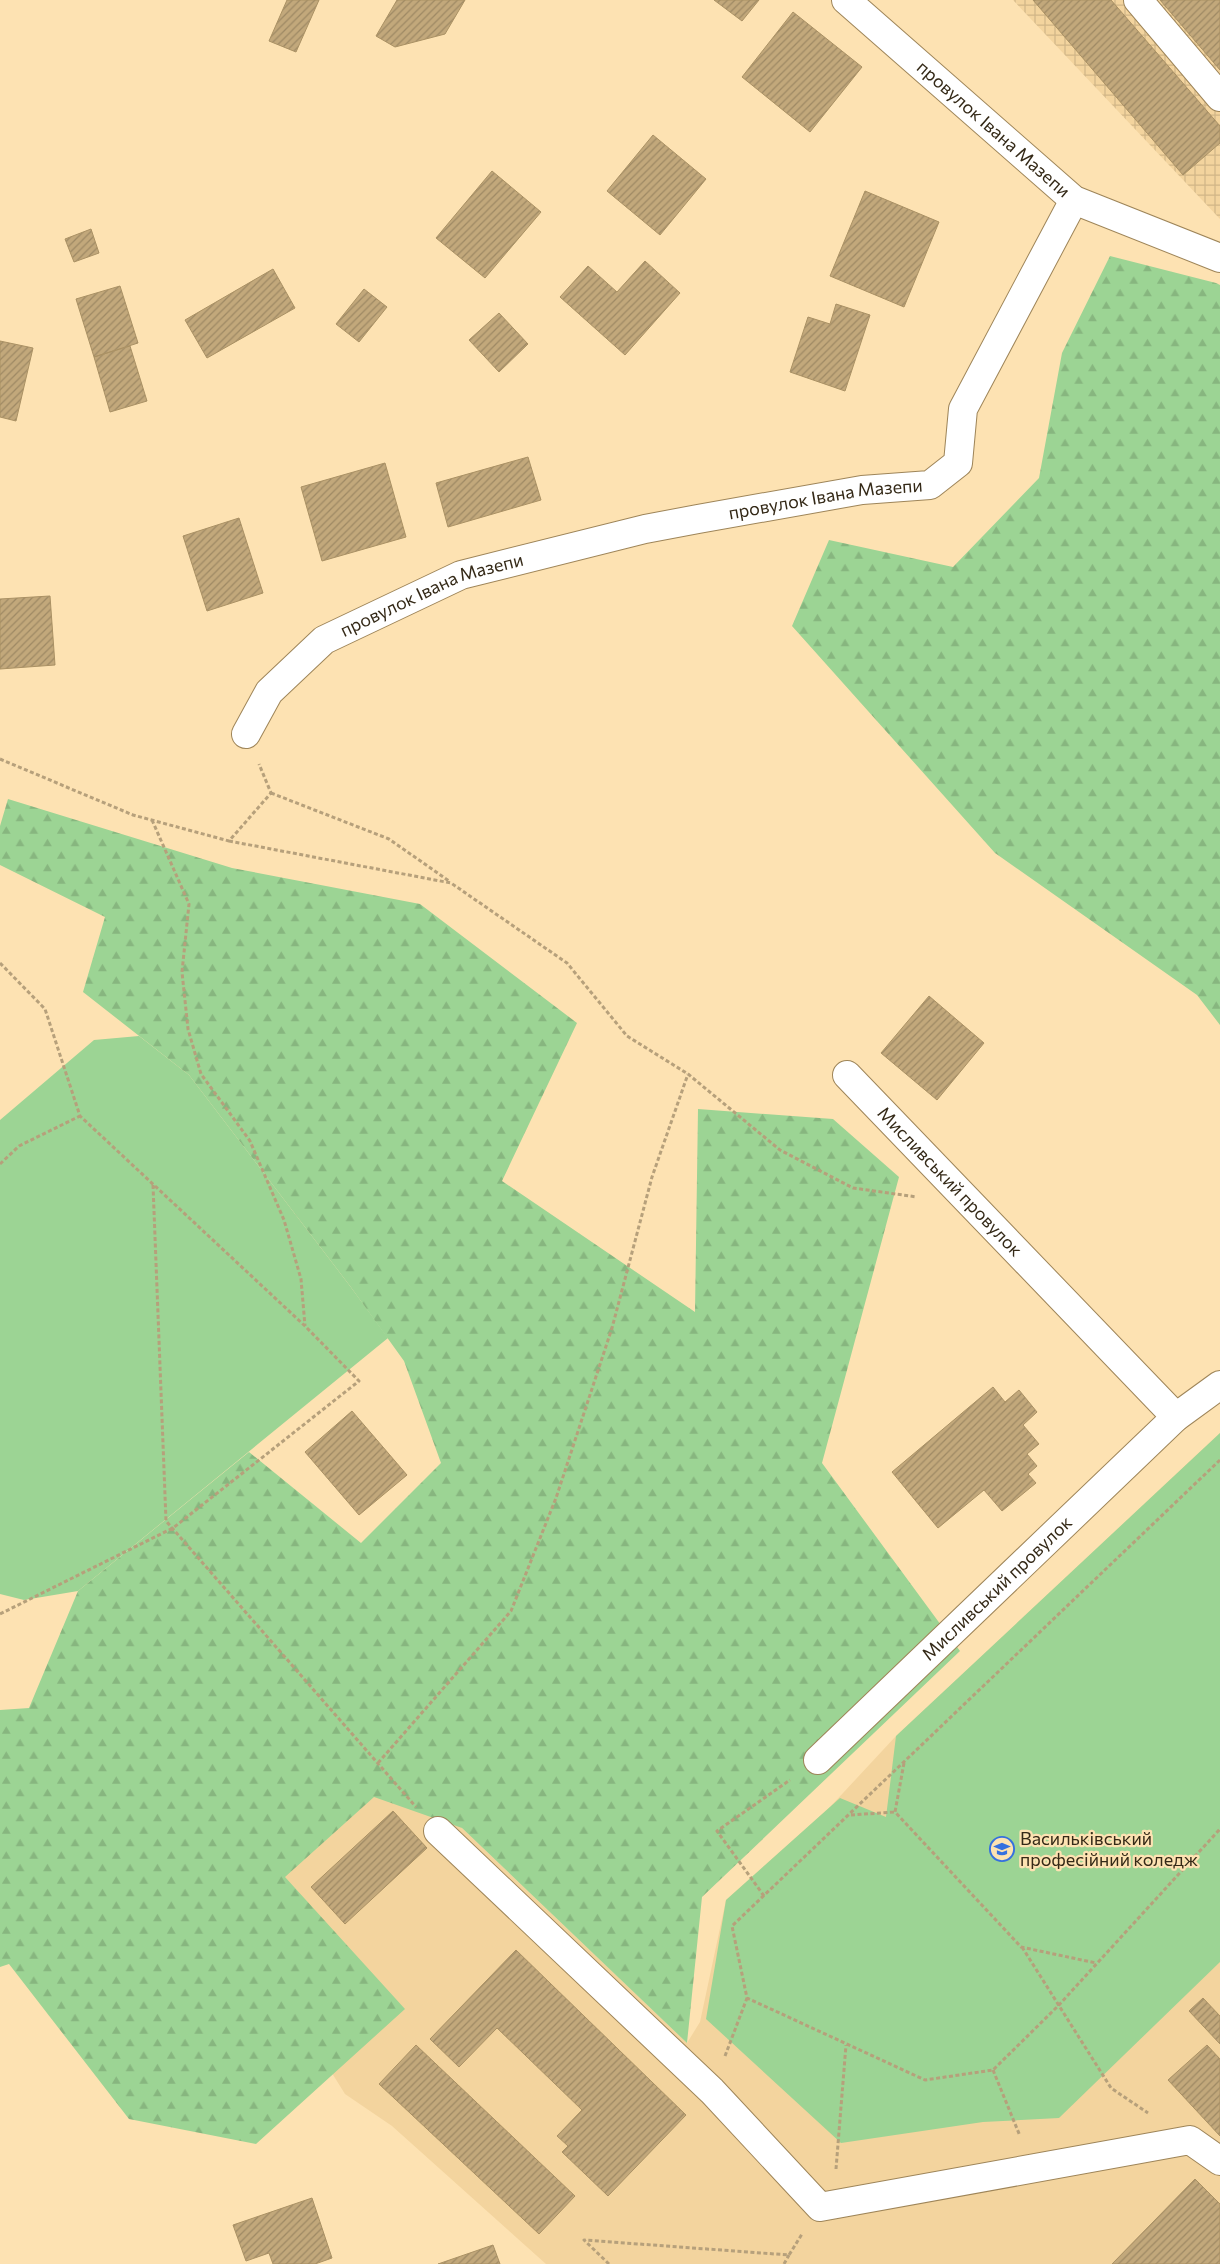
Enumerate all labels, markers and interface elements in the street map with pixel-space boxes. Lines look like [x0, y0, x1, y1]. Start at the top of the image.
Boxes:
street label: провулок Івана Мазепи [913, 56, 1075, 201]
street label: провулок Івана Мазепи [726, 474, 923, 523]
street label: провулок Івана Мазепи [336, 548, 525, 641]
street label: Мисливський провулок [873, 1102, 1028, 1261]
street label: Мисливський провулок [917, 1511, 1076, 1665]
place label: Васильківський професійний коледж [1020, 1827, 1198, 1870]
school or university icon: Васильківський професійний коледж [989, 1836, 1015, 1862]

